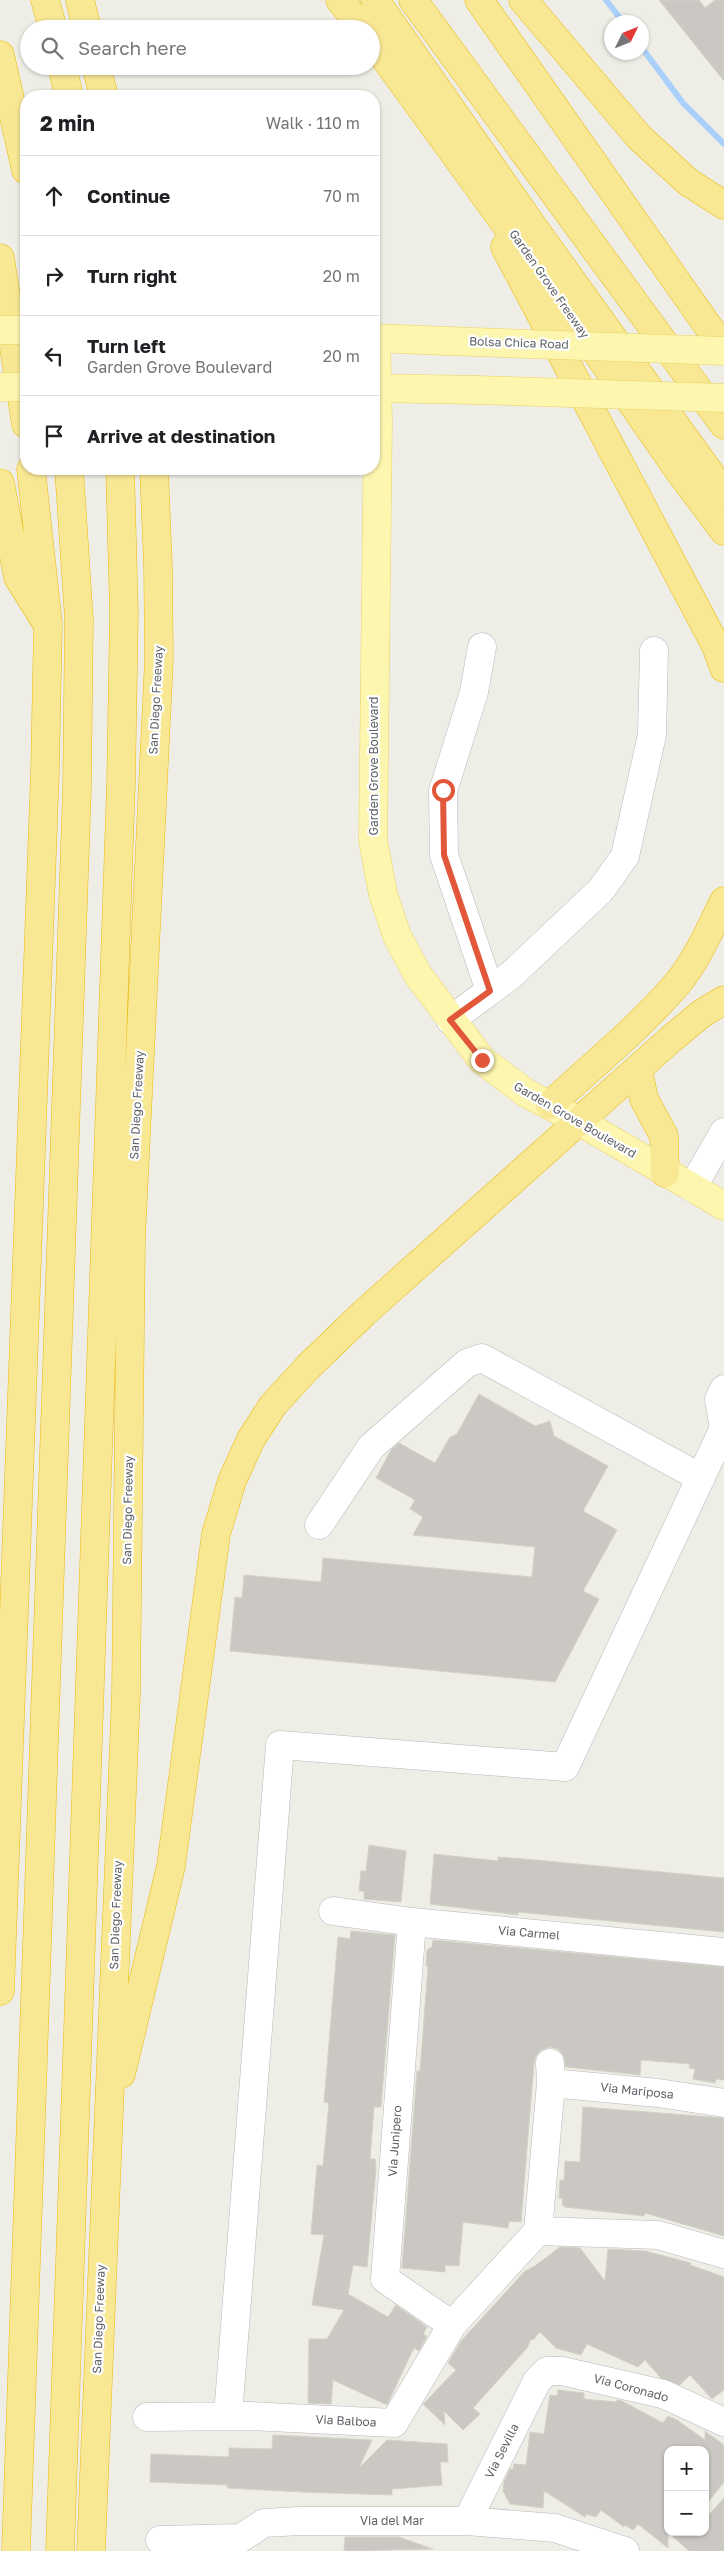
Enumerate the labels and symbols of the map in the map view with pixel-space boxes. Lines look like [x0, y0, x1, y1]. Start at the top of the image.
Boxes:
north arrow [604, 15, 649, 60]
street label: Garden Grove Freeway [506, 226, 593, 341]
street label: Bolsa Chica Road [469, 333, 569, 352]
street label: San Diego Freeway [145, 645, 166, 755]
street label: Garden Grove Boulevard [366, 697, 381, 835]
route start [432, 779, 455, 802]
route end [471, 1049, 494, 1072]
street label: San Diego Freeway [126, 1050, 147, 1160]
street label: Garden Grove Boulevard [511, 1078, 639, 1161]
street label: San Diego Freeway [119, 1455, 136, 1565]
street label: San Diego Freeway [106, 1860, 125, 1970]
street label: Via Carmel [497, 1922, 561, 1943]
street label: Via Mariposa [600, 2079, 675, 2102]
street label: Via Junipero [385, 2105, 404, 2177]
street label: San Diego Freeway [89, 2264, 108, 2374]
street label: Via Coronado [592, 2370, 670, 2405]
street label: Via Balboa [315, 2411, 377, 2430]
street label: Via Sevilla [481, 2421, 522, 2481]
street label: Via del Mar [360, 2513, 424, 2528]

